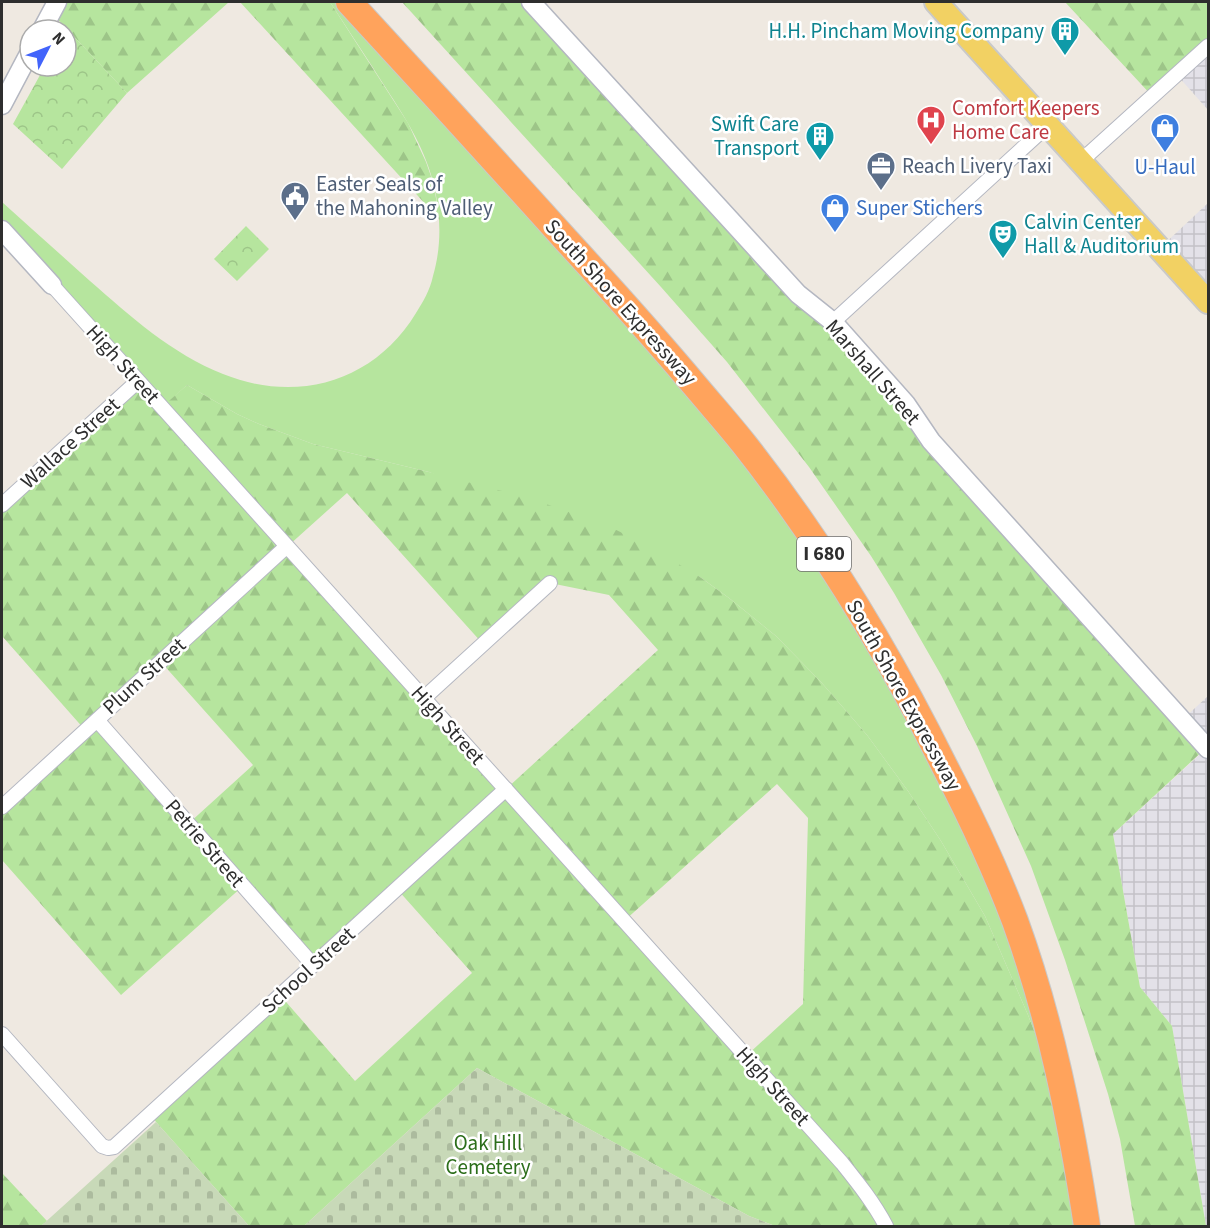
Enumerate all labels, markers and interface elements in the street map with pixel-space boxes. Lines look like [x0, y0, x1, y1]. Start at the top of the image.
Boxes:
building icon: H.H. Pincham Moving Company [1049, 15, 1081, 57]
place label: H.H. Pincham Moving Company [768, 16, 1044, 46]
north arrow [18, 18, 78, 78]
text: N [47, 27, 70, 50]
place label: Comfort Keepers Home Care [952, 93, 1100, 147]
hospital icon: Comfort Keepers Home Care [915, 104, 947, 146]
place label: Swift Care Transport [711, 109, 799, 163]
shop icon: U-Haul [1149, 112, 1181, 154]
building icon: Swift Care Transport [804, 120, 836, 162]
office icon: Reach Livery Taxi [865, 150, 897, 192]
place label: Reach Livery Taxi [902, 151, 1052, 181]
place label: U-Haul [1134, 152, 1196, 182]
place label: Easter Seals of the Mahoning Valley [316, 169, 493, 223]
public building icon: Easter Seals of the Mahoning Valley [279, 180, 311, 222]
shop icon: Super Stichers [819, 192, 851, 234]
place label: Super Stichers [856, 193, 983, 223]
place label: Calvin Center Hall & Auditorium [1024, 207, 1179, 261]
street label: South Shore Expressway [538, 212, 704, 392]
theatre icon: Calvin Center Hall & Auditorium [987, 218, 1019, 260]
street label: Marshall Street [819, 313, 927, 431]
street label: High Street [79, 318, 167, 410]
street label: Wallace Street [14, 390, 126, 496]
road number: I 680 [797, 537, 851, 571]
street label: South Shore Expressway [839, 594, 969, 796]
street label: Plum Street [96, 630, 192, 722]
street label: High Street [404, 679, 492, 771]
street label: Petrie Street [158, 792, 252, 894]
street label: School Street [254, 920, 362, 1020]
street label: High Street [729, 1040, 817, 1132]
park label: Oak Hill Cemetery [446, 1128, 531, 1182]

